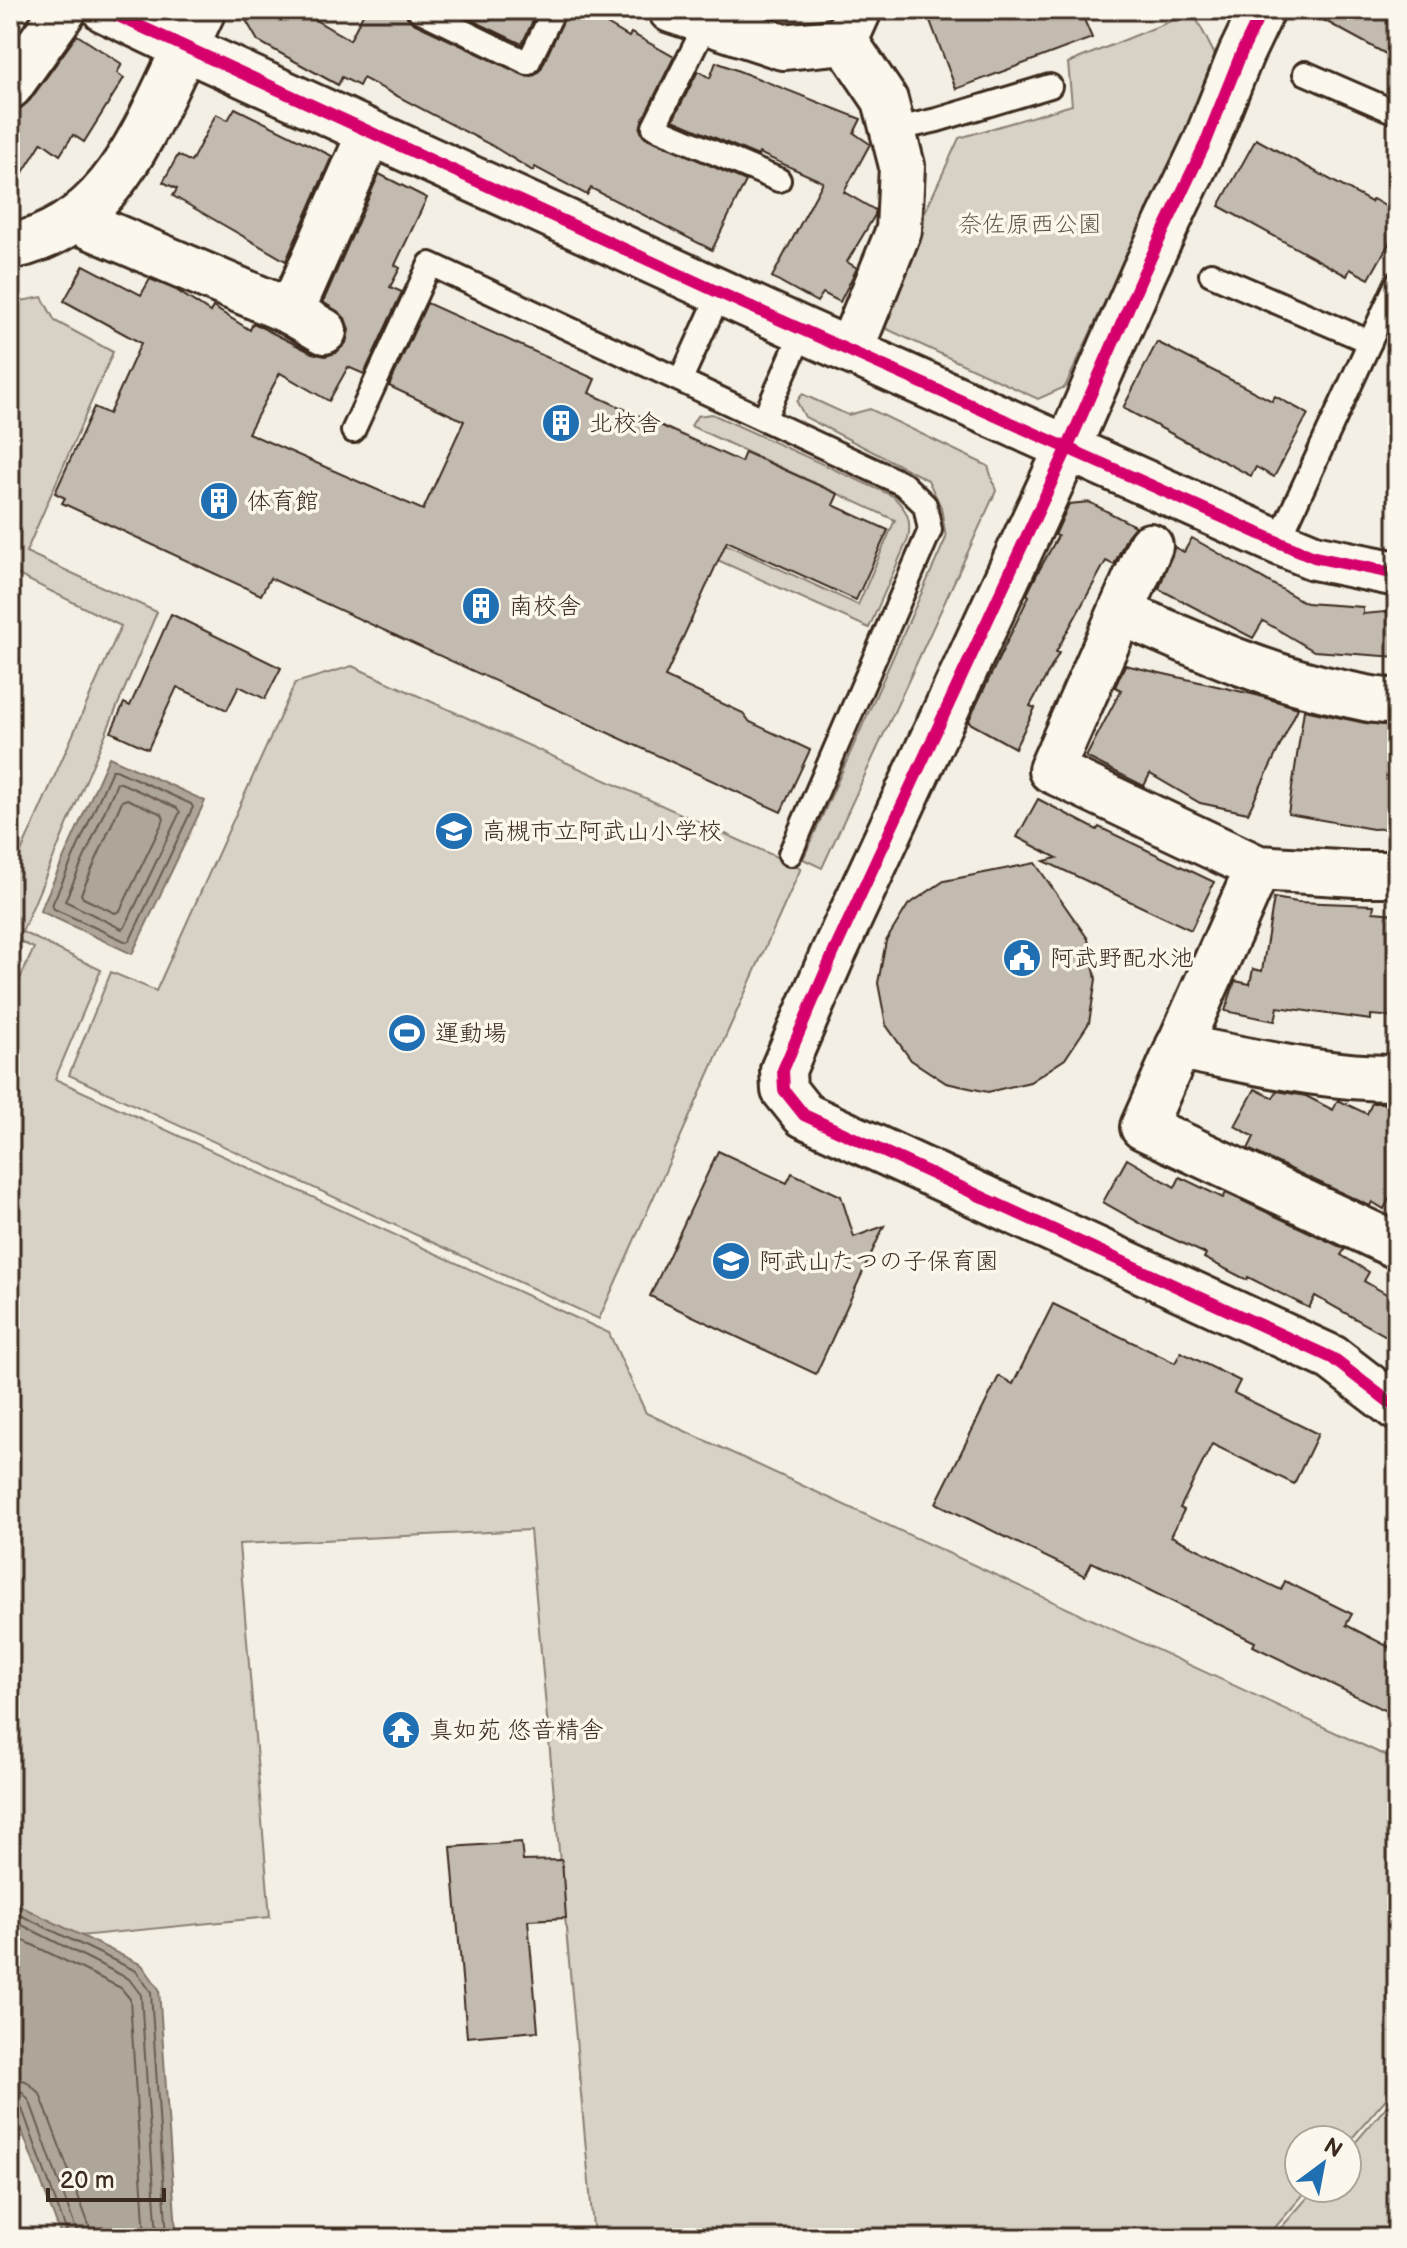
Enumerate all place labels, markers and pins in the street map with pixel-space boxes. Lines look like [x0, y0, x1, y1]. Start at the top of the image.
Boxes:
building icon: 北校舎 [540, 402, 582, 444]
place label: 北校舎 [589, 409, 661, 438]
building icon: 体育館 [198, 480, 240, 522]
place label: 体育館 [247, 487, 319, 516]
building icon: 南校舎 [460, 585, 502, 627]
place label: 南校舎 [509, 592, 581, 621]
school or university icon: 高槻市立阿武山小学校 [433, 810, 475, 852]
place label: 高槻市立阿武山小学校 [482, 817, 722, 846]
public building icon: 阿武野配水池 [1001, 937, 1043, 979]
place label: 阿武野配水池 [1050, 944, 1194, 973]
sports icon: 運動場 [386, 1012, 428, 1054]
place label: 運動場 [435, 1019, 507, 1048]
school or university icon: 阿武山たつの子保育園 [710, 1240, 752, 1282]
place label: 阿武山たつの子保育園 [759, 1247, 999, 1276]
temple icon: 真如苑 悠音精舎 [380, 1709, 422, 1751]
place label: 真如苑 悠音精舎 [429, 1716, 603, 1745]

